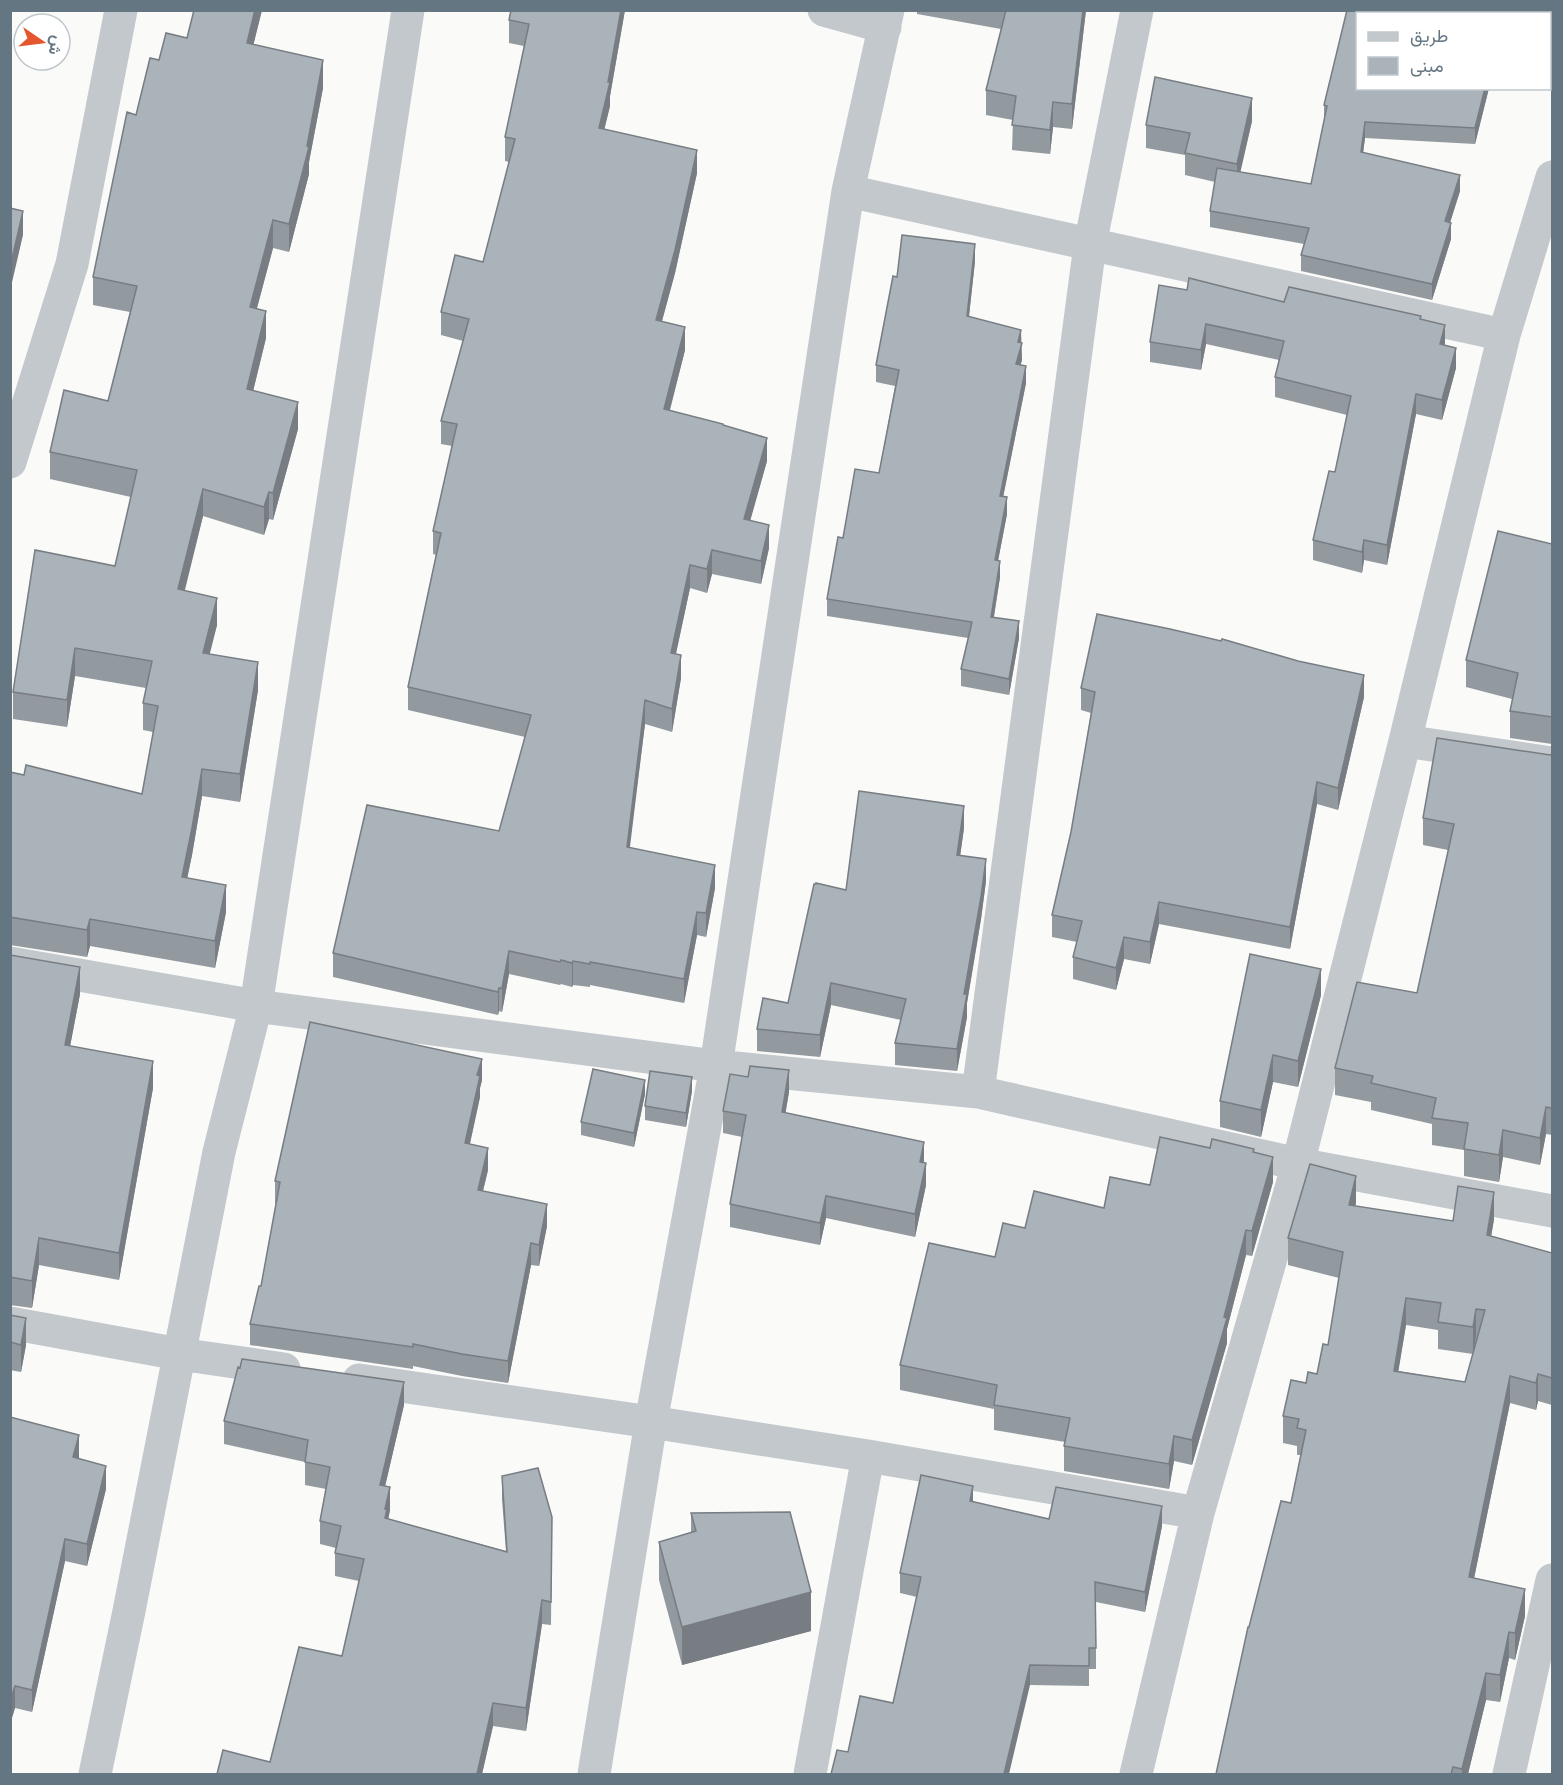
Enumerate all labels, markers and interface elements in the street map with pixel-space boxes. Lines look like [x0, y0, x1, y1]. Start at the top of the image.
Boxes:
north arrow [12, 12, 72, 72]
legend [1356, 12, 1551, 90]
text: طريق [1410, 23, 1448, 47]
text: ش [44, 34, 70, 58]
text: مبنى [1410, 53, 1444, 77]

